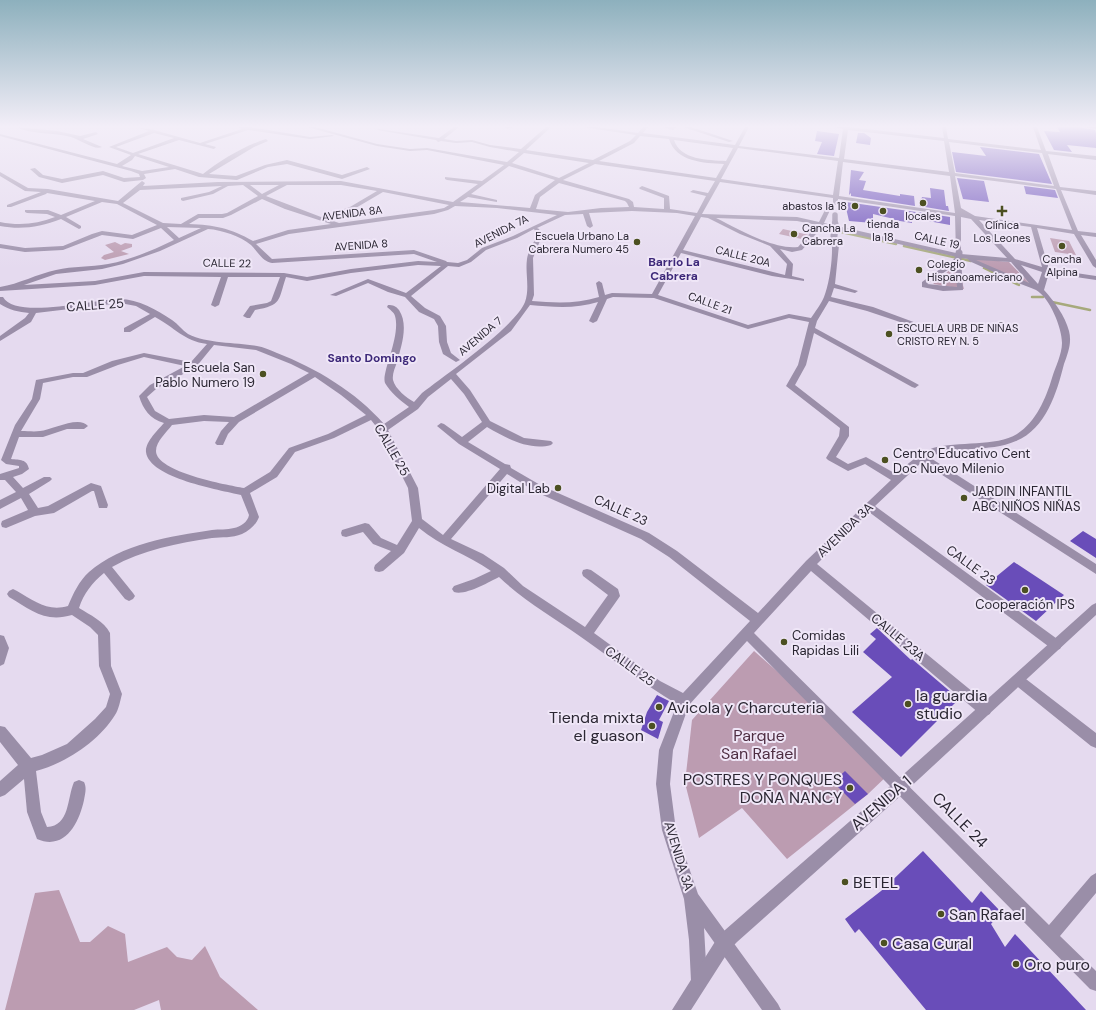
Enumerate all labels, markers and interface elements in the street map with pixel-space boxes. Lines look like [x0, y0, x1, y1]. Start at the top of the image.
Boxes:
marker: locales [918, 198, 928, 208]
place label: abastos la 18 [782, 199, 847, 213]
marker: abastos la 18 [850, 201, 860, 211]
street label: AVENIDA 8A [321, 202, 383, 224]
marker: Clínica Los Leones [996, 205, 1008, 217]
marker: tienda la 18 [878, 206, 888, 216]
place label: locales [905, 209, 941, 223]
street label: AVENIDA 7A [471, 211, 531, 251]
place label: tienda la 18 [867, 217, 899, 244]
place label: Clínica Los Leones [974, 218, 1030, 245]
place label: Cancha La Cabrera [802, 221, 856, 248]
street label: CALLE 19 [913, 228, 961, 252]
place label: Escuela Urbano La Cabrera Numero 45 [529, 229, 629, 256]
marker: Cancha La Cabrera [789, 229, 799, 239]
street label: AVENIDA 8 [334, 236, 388, 254]
marker: Escuela Urbano La Cabrera Numero 45 [632, 237, 642, 247]
marker: Cancha Alpina [1057, 241, 1067, 251]
street label: CALLE 20A [714, 242, 772, 270]
place label: Cancha Alpina [1043, 252, 1081, 279]
district label: Barrio La Cabrera [648, 254, 700, 284]
street label: CALLE 22 [203, 256, 251, 270]
place label: Colegio Hispanoamericano [927, 257, 1022, 284]
marker: Colegio Hispanoamericano [914, 265, 924, 275]
street label: CALLE 21 [686, 289, 734, 317]
street label: CALLE 25 [66, 295, 124, 315]
street label: AVENIDA 7 [455, 313, 505, 358]
place label: ESCUELA URB DE NIÑAS CRISTO REY N. 5 [897, 321, 1018, 348]
marker: ESCUELA URB DE NIÑAS CRISTO REY N. 5 [884, 329, 894, 339]
district label: Santo Domingo [328, 350, 416, 366]
place label: Escuela San Pablo Numero 19 [155, 359, 255, 391]
marker: Escuela San Pablo Numero 19 [258, 369, 268, 379]
street label: CALLE 25 [370, 421, 414, 479]
place label: Centro Educativo Cent Doc Nuevo Milenio [893, 445, 1030, 477]
marker: Centro Educativo Cent Doc Nuevo Milenio [880, 455, 890, 465]
place label: Digital Lab [487, 480, 550, 497]
marker: Digital Lab [553, 483, 563, 493]
place label: JARDIN INFANTIL ABC NIÑOS NIÑAS [972, 483, 1081, 515]
street label: CALLE 23 [591, 491, 651, 529]
marker: JARDIN INFANTIL ABC NIÑOS NIÑAS [959, 493, 969, 503]
street label: AVENIDA 3A [813, 499, 877, 561]
street label: CALLE 23 [943, 541, 999, 589]
marker: Cooperación IPS [1020, 585, 1030, 595]
place label: Cooperación IPS [975, 596, 1075, 613]
street label: CALLE 23A [867, 609, 929, 665]
place label: Comidas Rapidas Lili [792, 627, 859, 659]
marker: Comidas Rapidas Lili [779, 637, 789, 647]
street label: CALLE 25 [602, 642, 658, 690]
place label: la guardia studio [916, 685, 988, 724]
place label: Avicola y Charcuteria [667, 697, 824, 718]
marker: la guardia studio [903, 699, 913, 709]
marker: Avicola y Charcuteria [654, 702, 664, 712]
place label: Tienda mixta el guason [549, 707, 644, 746]
marker: Tienda mixta el guason [647, 721, 657, 731]
park label: Parque San Rafael [721, 725, 797, 764]
place label: POSTRES Y PONQUES DOÑA NANCY [683, 769, 842, 808]
street label: AVENIDA 1 [846, 771, 916, 835]
marker: POSTRES Y PONQUES DOÑA NANCY [845, 783, 855, 793]
street label: CALLE 24 [928, 788, 993, 853]
street label: AVENIDA 3A [660, 819, 698, 893]
place label: BETEL [853, 872, 898, 893]
marker: BETEL [840, 877, 850, 887]
place label: San Rafael [949, 904, 1025, 925]
marker: San Rafael [936, 909, 946, 919]
place label: Casa Cural [892, 933, 972, 954]
marker: Casa Cural [879, 938, 889, 948]
place label: Oro puro [1024, 954, 1090, 975]
marker: Oro puro [1011, 959, 1021, 969]

